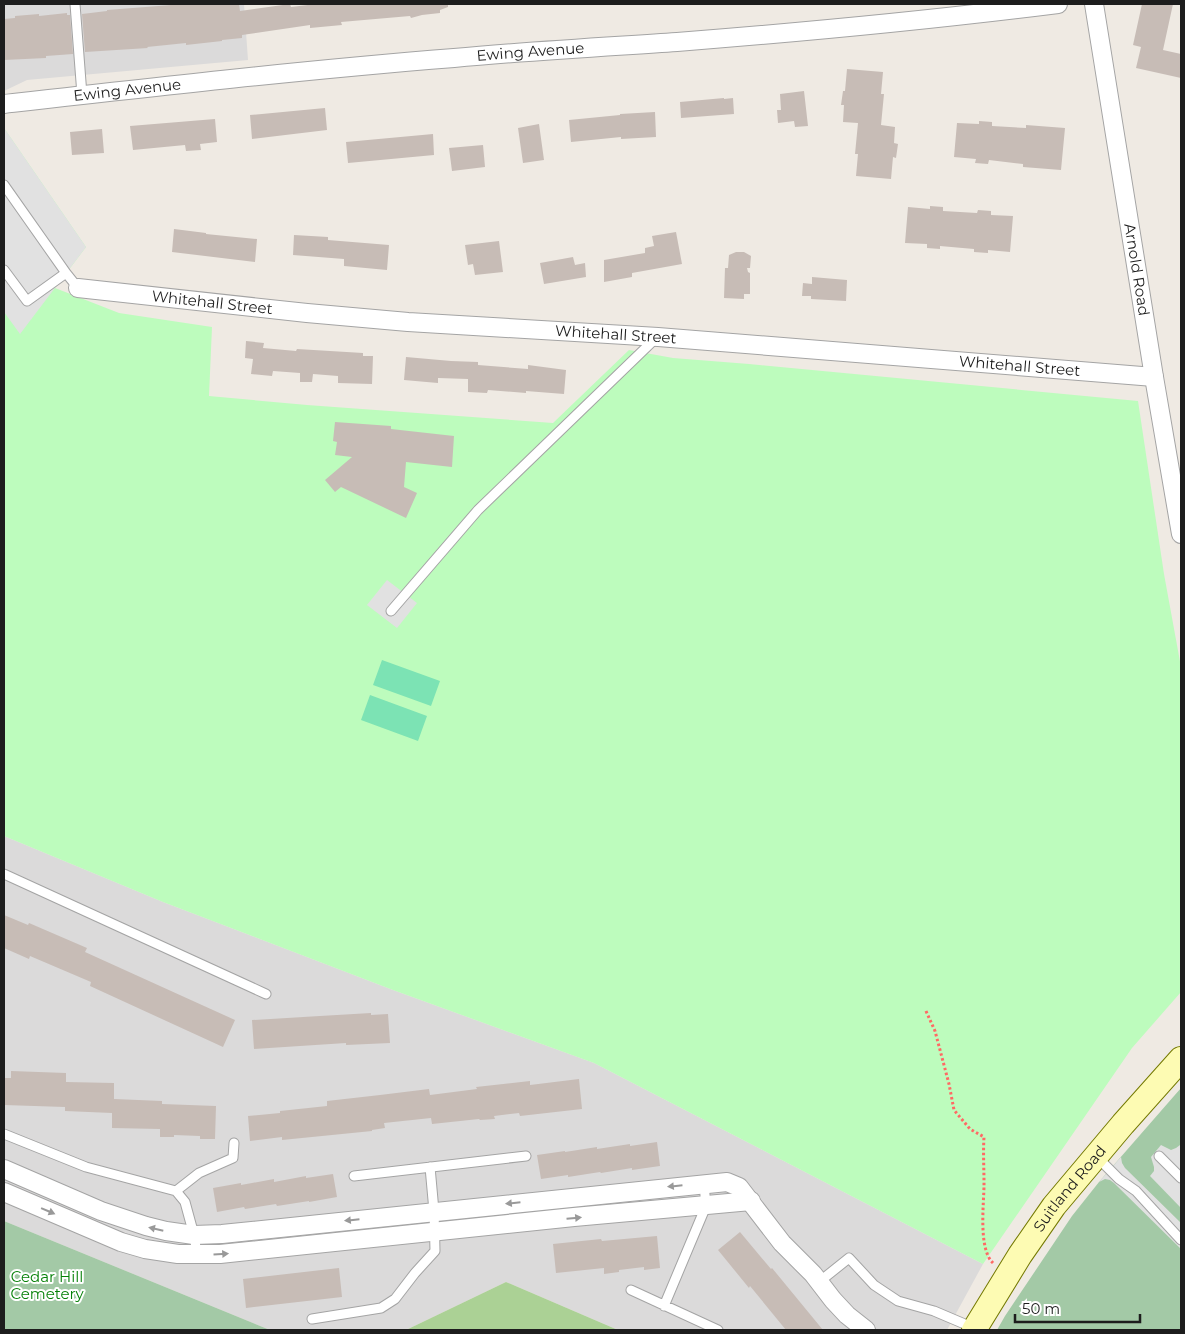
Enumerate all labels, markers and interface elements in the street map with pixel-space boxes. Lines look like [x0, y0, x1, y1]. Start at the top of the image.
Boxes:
street label: Ewing Avenue [476, 38, 585, 65]
street label: Ewing Avenue [72, 74, 182, 105]
street label: Arnold Road [1120, 222, 1154, 317]
street label: Whitehall Street [151, 286, 274, 318]
street label: Whitehall Street [555, 321, 677, 347]
street label: Whitehall Street [958, 351, 1081, 380]
street label: Suitland Road [1029, 1141, 1110, 1235]
one-way arrow [667, 1182, 683, 1190]
one-way arrow [505, 1199, 521, 1207]
one-way arrow [41, 1208, 55, 1216]
one-way arrow [566, 1213, 582, 1221]
one-way arrow [344, 1216, 360, 1224]
one-way arrow [148, 1225, 163, 1233]
one-way arrow [213, 1249, 229, 1257]
park label: Cedar Hill Cemetery [10, 1267, 84, 1303]
scale bar [1015, 1292, 1140, 1324]
text: 50 m [1022, 1299, 1060, 1318]

